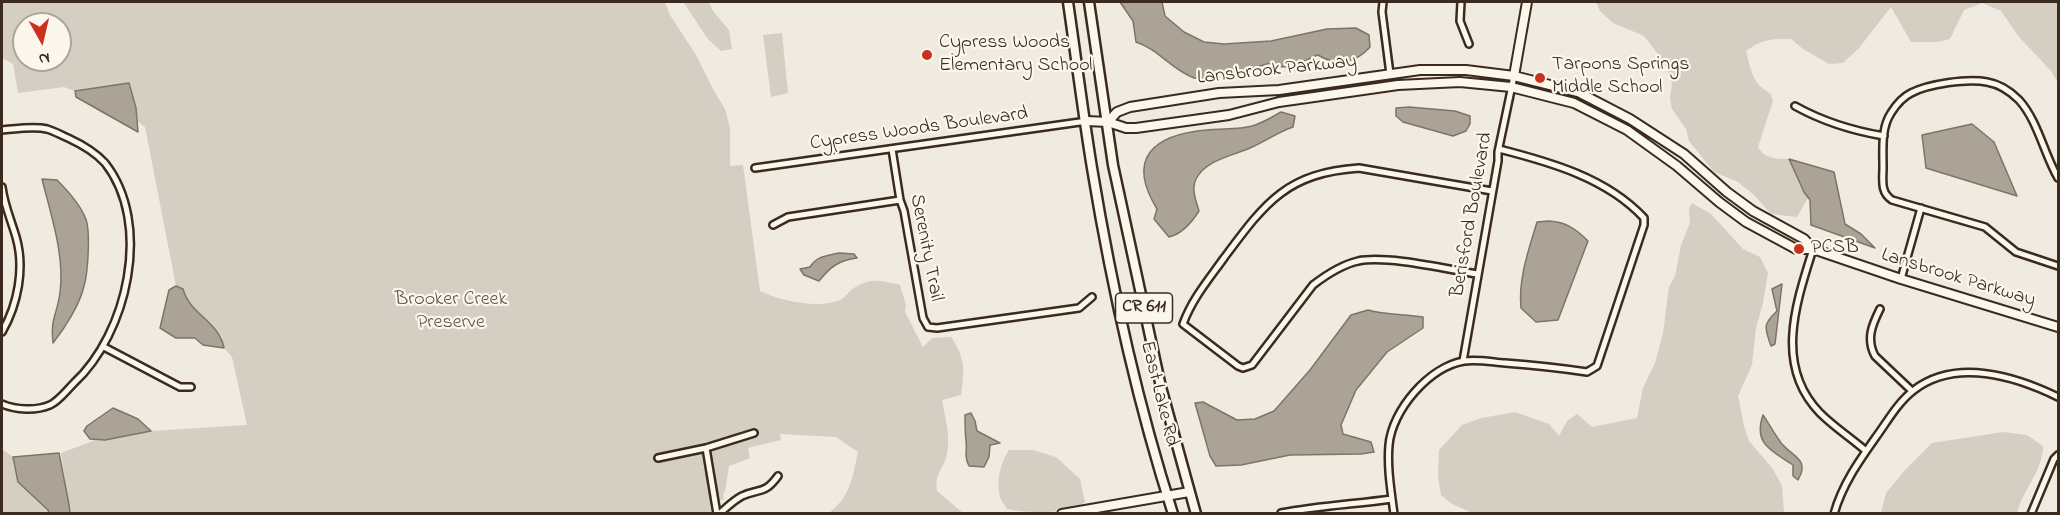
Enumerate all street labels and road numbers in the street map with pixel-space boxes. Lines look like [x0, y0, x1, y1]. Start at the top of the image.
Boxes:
street label: Lansbrook Parkway [1196, 51, 1358, 91]
street label: Cypress Woods Boulevard [809, 103, 1029, 157]
street label: Berisford Boulevard [1447, 131, 1499, 299]
street label: Serenity Trail [903, 192, 947, 304]
street label: Lansbrook Parkway [1878, 244, 2038, 314]
road number: CR 611 [1116, 293, 1172, 323]
street label: East Lake Rd [1133, 339, 1183, 449]

